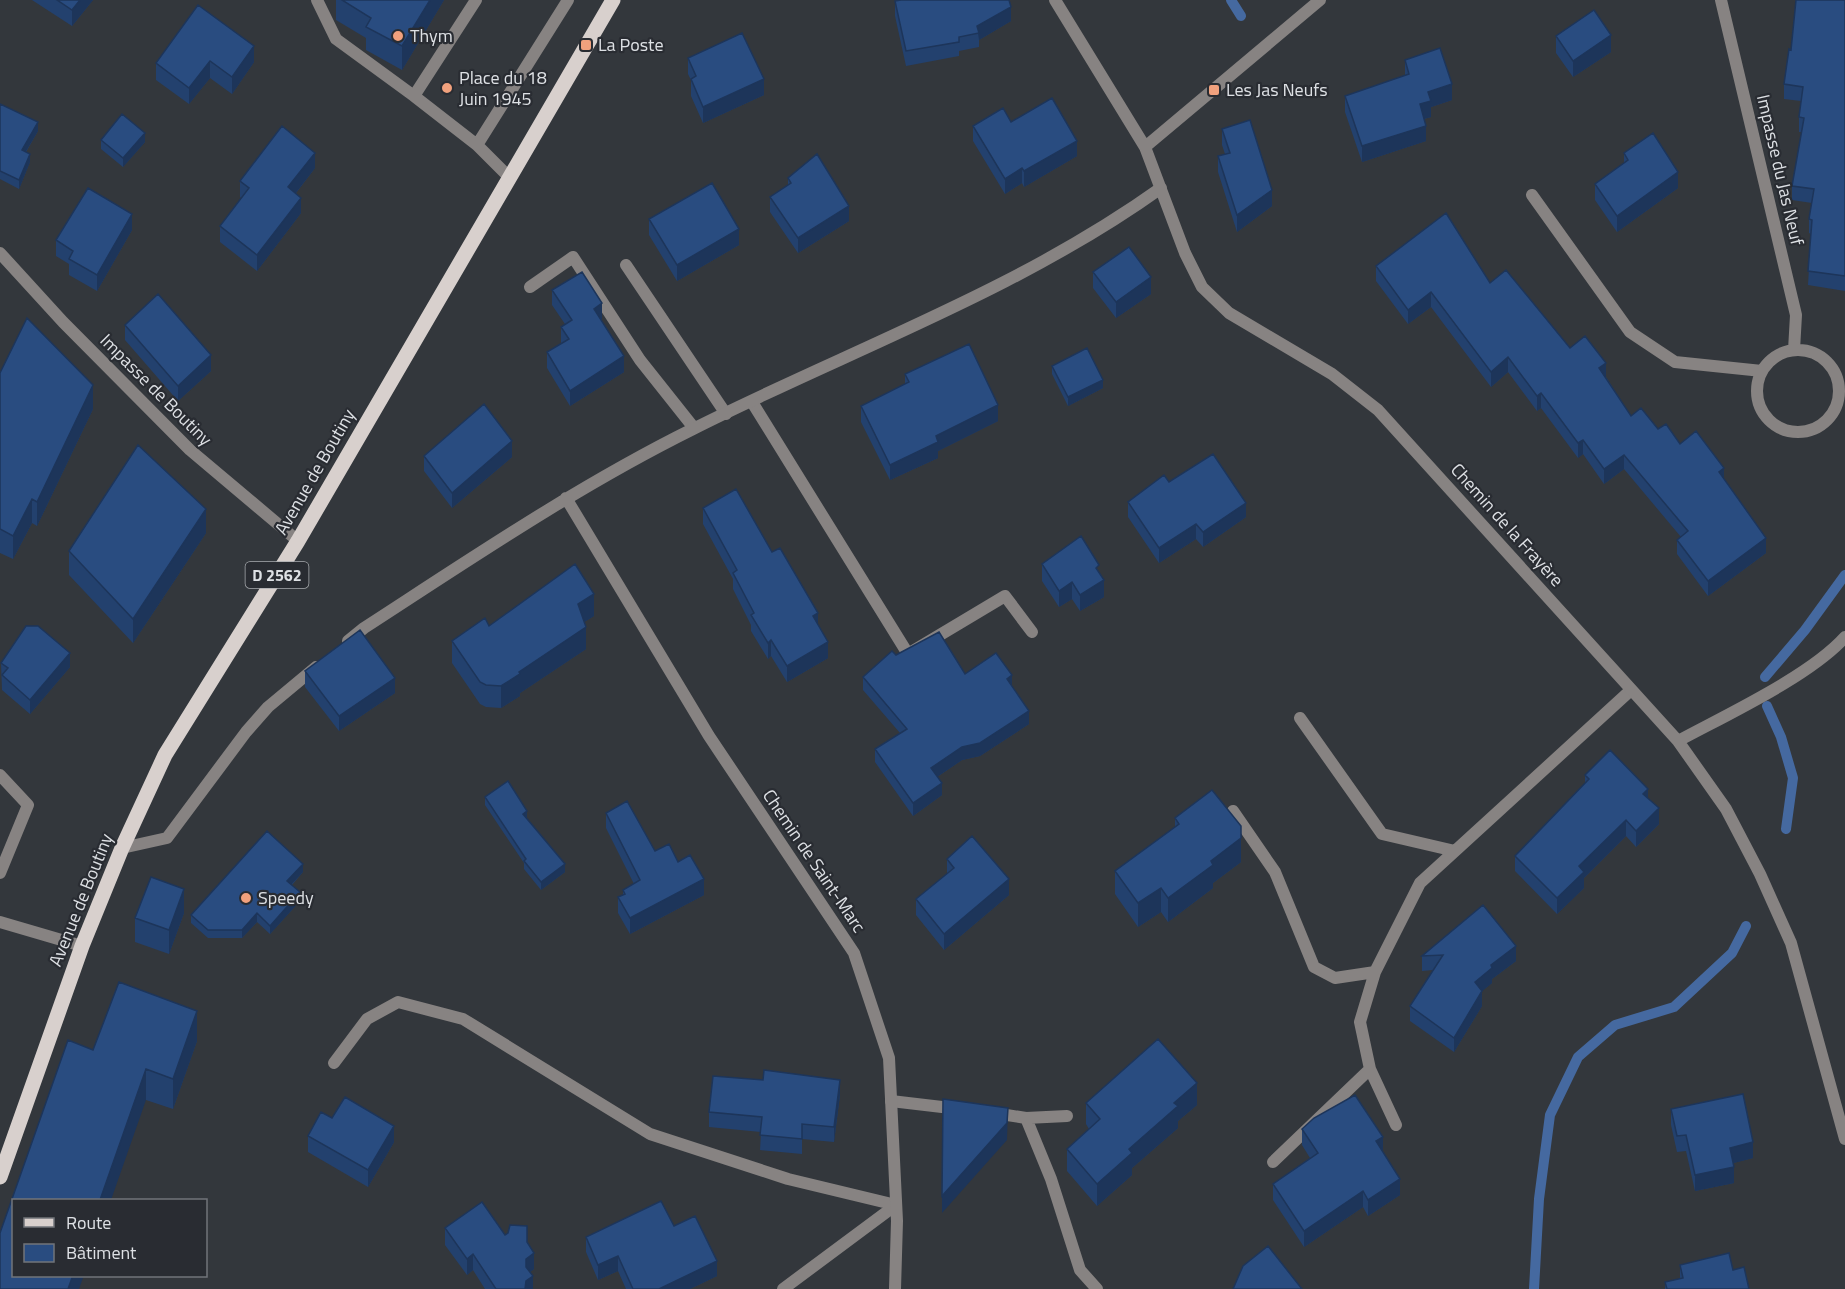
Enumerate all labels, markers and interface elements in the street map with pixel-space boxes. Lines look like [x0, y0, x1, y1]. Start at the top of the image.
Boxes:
place label: Thym [410, 22, 453, 49]
marker: Thym [391, 29, 405, 43]
place label: La Poste [598, 31, 663, 58]
marker: La Poste [579, 38, 593, 52]
place label: Place du 18 Juin 1945 [459, 64, 547, 112]
place label: Les Jas Neufs [1226, 76, 1328, 103]
marker: Place du 18 Juin 1945 [440, 81, 454, 95]
marker: Les Jas Neufs [1207, 83, 1221, 97]
street label: Impasse du Jas Neuf [1750, 92, 1811, 248]
street label: Impasse de Boutiny [94, 327, 219, 452]
street label: Avenue de Boutiny [268, 403, 362, 540]
street label: Chemin de la Frayère [1445, 457, 1570, 592]
road number: D 2562 [246, 562, 308, 588]
street label: Chemin de Saint-Marc [756, 784, 873, 938]
street label: Avenue de Boutiny [42, 829, 120, 970]
place label: Speedy [258, 884, 314, 911]
marker: Speedy [239, 891, 253, 905]
legend [12, 1199, 207, 1277]
text: Route [66, 1209, 111, 1236]
text: Bâtiment [66, 1239, 137, 1266]

